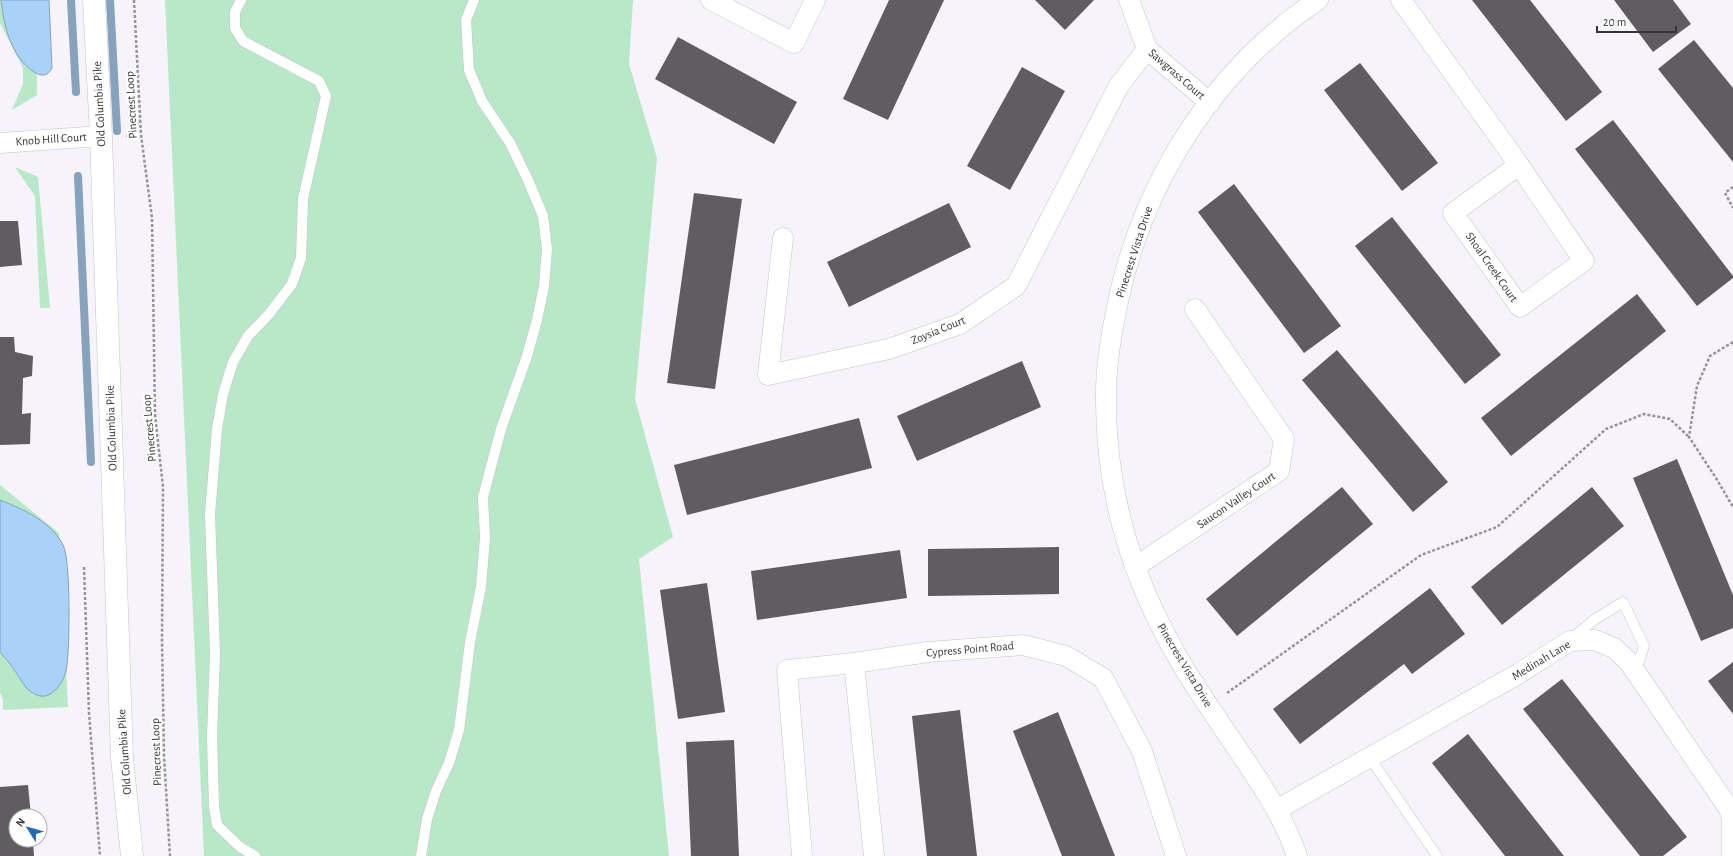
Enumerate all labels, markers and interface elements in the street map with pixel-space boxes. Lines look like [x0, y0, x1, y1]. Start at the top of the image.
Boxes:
scale bar [1597, 8, 1676, 34]
text: 20 m [1603, 16, 1626, 28]
street label: Sawgrass Court [1147, 46, 1208, 102]
street label: Old Columbia Pike [91, 61, 107, 147]
street label: Pinecrest Loop [123, 71, 139, 139]
street label: Knob Hill Court [15, 131, 87, 147]
street label: Pinecrest Vista Drive [1114, 205, 1154, 299]
street label: Shoal Creek Court [1464, 230, 1521, 304]
street label: Zoysia Court [909, 314, 967, 347]
street label: Old Columbia Pike [104, 385, 118, 471]
street label: Pinecrest Loop [140, 394, 158, 462]
street label: Saucon Valley Court [1195, 469, 1278, 531]
street label: Pinecrest Vista Drive [1155, 621, 1215, 709]
street label: Medinah Lane [1510, 638, 1572, 682]
street label: Cypress Point Road [926, 639, 1014, 660]
street label: Old Columbia Pike [115, 709, 133, 795]
street label: Pinecrest Loop [149, 718, 163, 786]
north arrow [8, 808, 48, 848]
text: N [14, 816, 27, 829]

